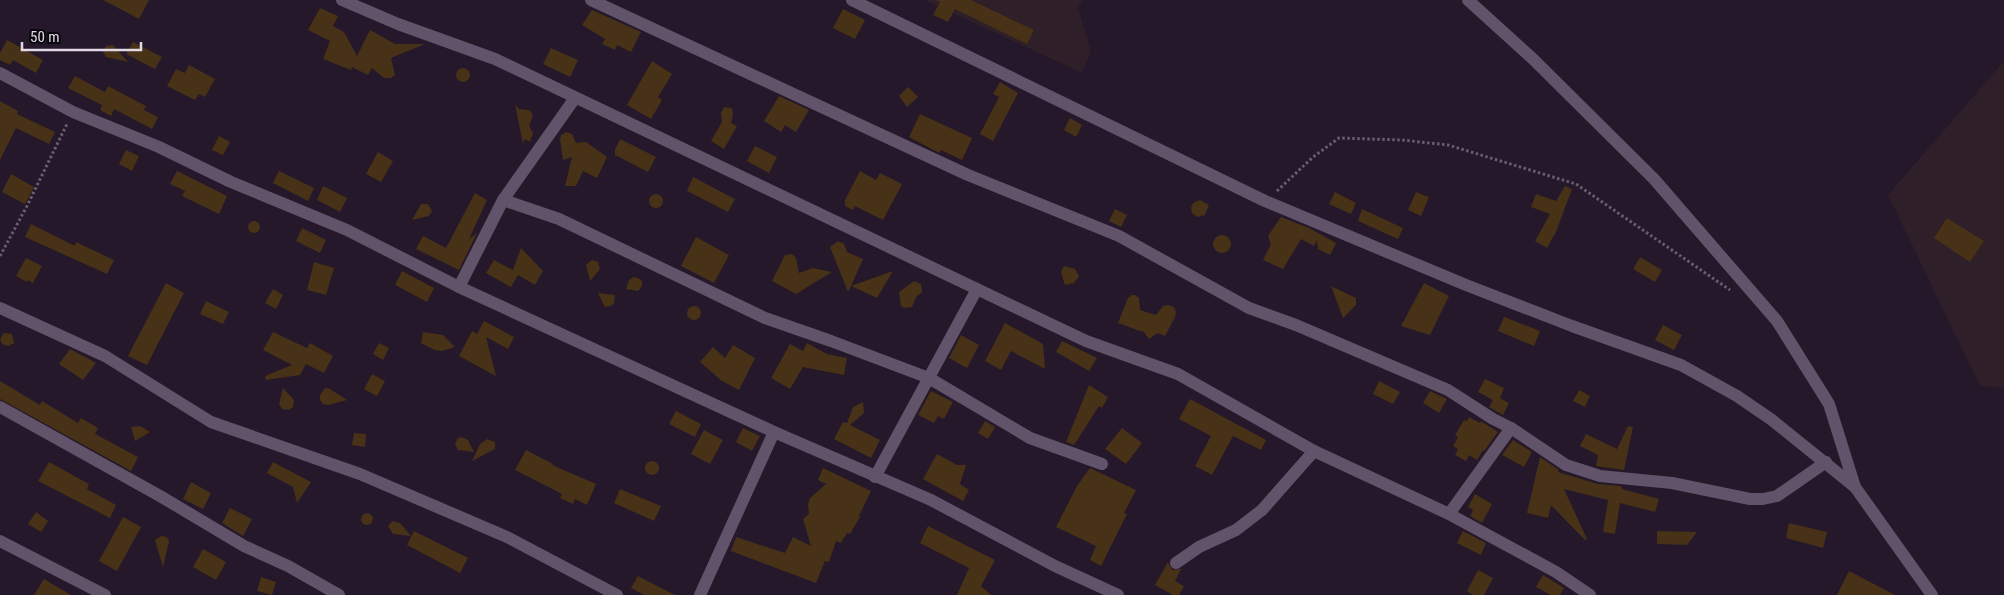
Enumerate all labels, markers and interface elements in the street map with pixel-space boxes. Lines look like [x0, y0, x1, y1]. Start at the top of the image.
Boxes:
scale bar [22, 20, 141, 52]
text: 50 m [30, 28, 60, 46]

